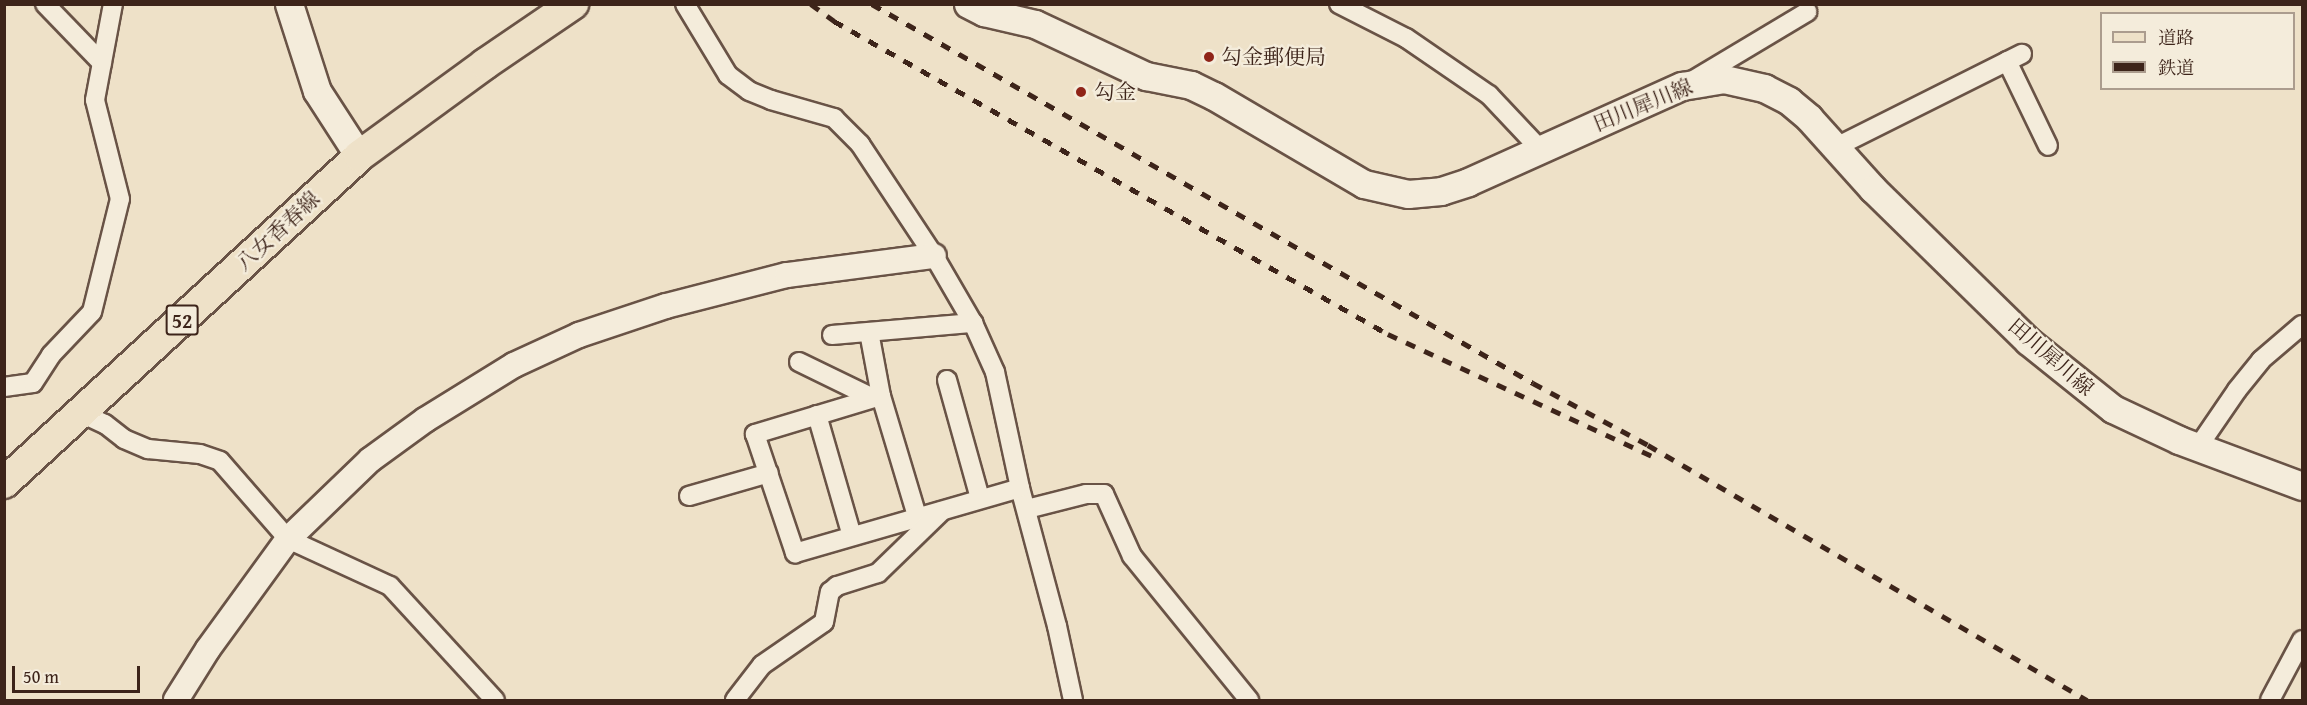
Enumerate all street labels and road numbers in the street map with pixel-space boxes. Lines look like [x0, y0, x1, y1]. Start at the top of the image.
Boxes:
street label: 田川犀川線 [1590, 74, 1696, 136]
street label: 八女香春線 [231, 186, 325, 276]
road number: 52 [166, 303, 198, 337]
street label: 田川犀川線 [2003, 313, 2099, 401]

